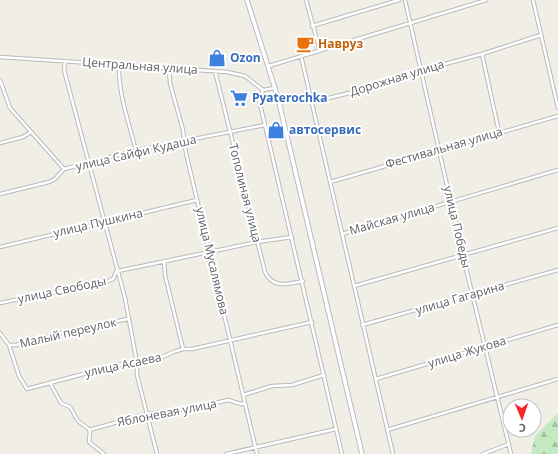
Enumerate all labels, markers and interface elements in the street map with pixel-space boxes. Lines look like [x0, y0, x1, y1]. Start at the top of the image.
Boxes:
cafe icon: Навруз [295, 34, 315, 54]
place label: Навруз [318, 35, 363, 52]
shop icon: Ozon [207, 48, 227, 68]
place label: Ozon [230, 49, 261, 66]
street label: Центральная улица [82, 53, 198, 78]
street label: Дорожная улица [348, 55, 446, 100]
supermarket icon: Pyaterochka [229, 88, 249, 108]
place label: Pyaterochka [252, 89, 328, 106]
shop icon: автосервис [266, 120, 286, 140]
place label: автосервис [289, 121, 361, 138]
street label: Фестивальная улица [383, 123, 505, 172]
street label: улица Сайфи Кудаша [74, 130, 198, 175]
street label: Тополиная улица [225, 141, 266, 244]
street label: улица Победы [440, 184, 475, 270]
street label: Майская улица [347, 198, 437, 239]
street label: улица Пушкина [51, 204, 144, 241]
street label: улица Мусалямова [192, 205, 233, 316]
street label: улица Свободы [16, 272, 108, 307]
street label: улица Гагарина [413, 277, 506, 318]
street label: Малый переулок [18, 313, 119, 352]
street label: улица Жукова [426, 332, 508, 371]
street label: улица Асаева [83, 348, 163, 381]
street label: Яблоневая улица [116, 395, 218, 431]
north arrow [502, 398, 542, 438]
text: С [519, 421, 526, 436]

